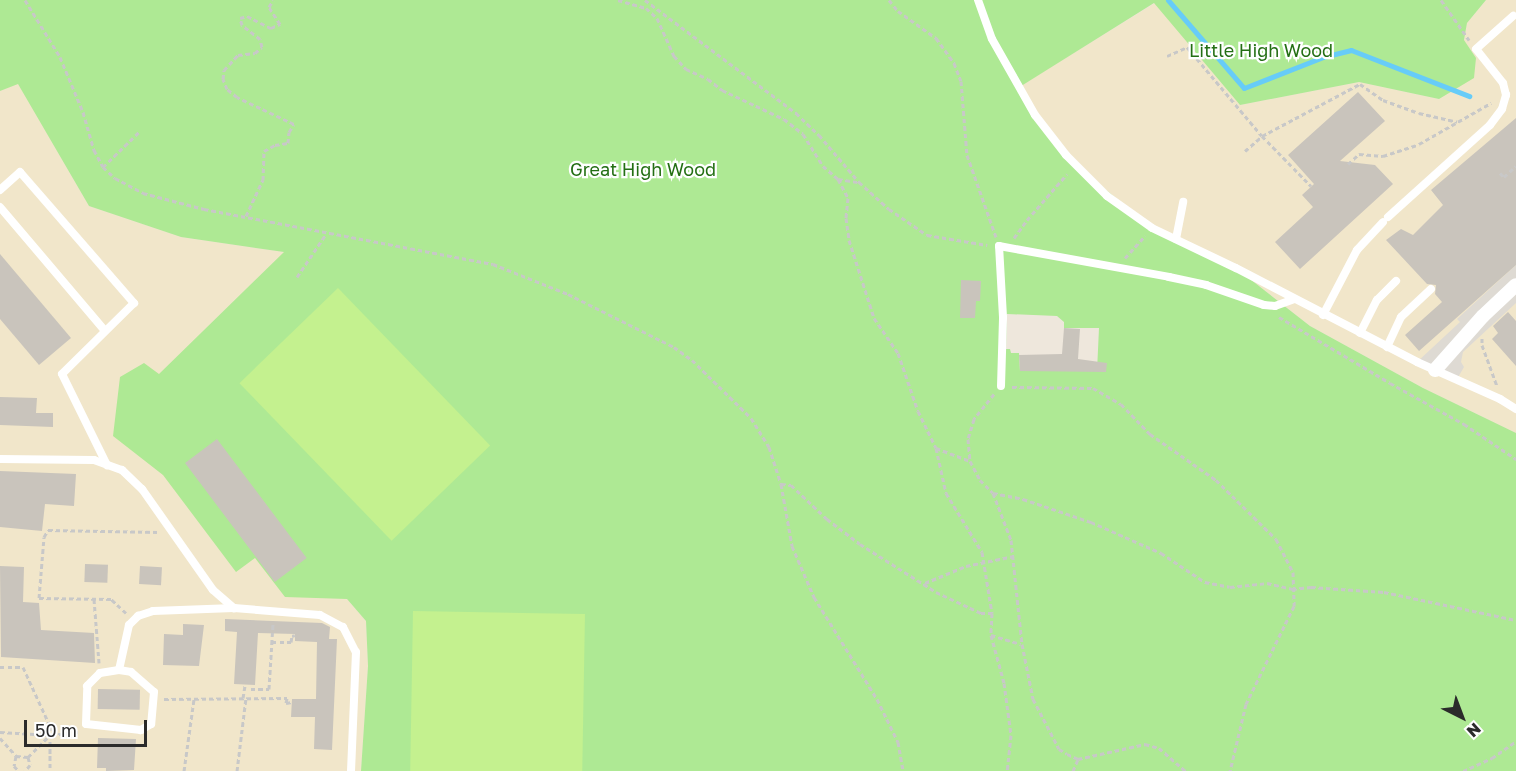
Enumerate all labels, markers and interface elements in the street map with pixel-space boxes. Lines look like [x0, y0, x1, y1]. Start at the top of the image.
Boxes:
park label: Little High Wood [1189, 39, 1333, 61]
park label: Great High Wood [570, 158, 716, 180]
north arrow [1432, 687, 1492, 747]
scale bar [27, 708, 150, 746]
text: 50 m [35, 719, 77, 741]
text: N [1463, 719, 1485, 742]

